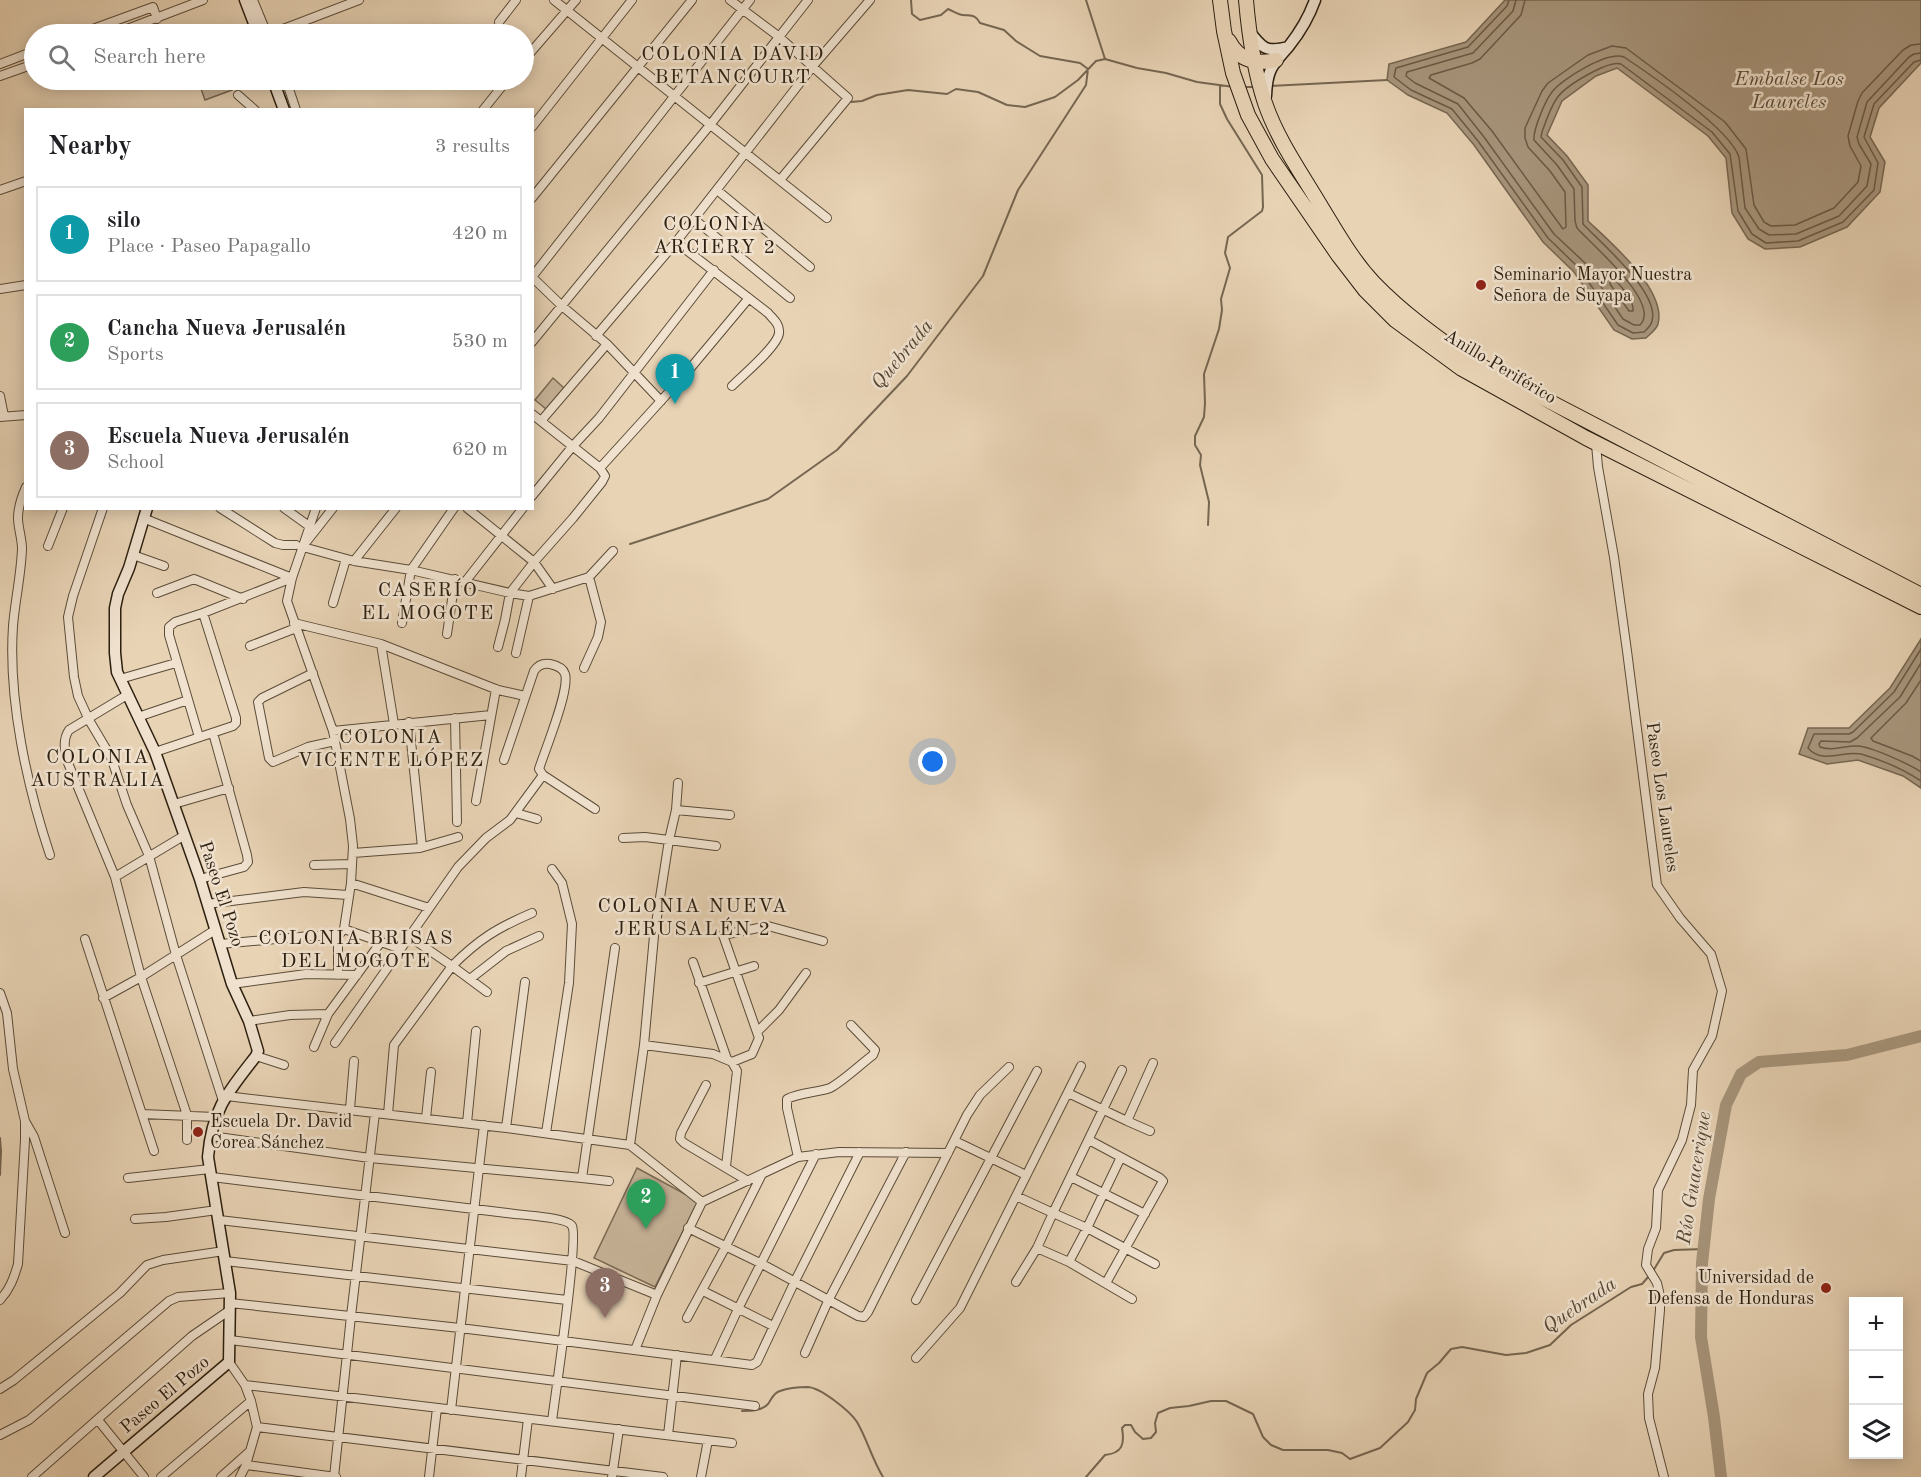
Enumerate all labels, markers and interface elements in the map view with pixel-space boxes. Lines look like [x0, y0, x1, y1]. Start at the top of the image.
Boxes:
search box [24, 24, 534, 90]
icon: search [45, 41, 78, 74]
district label: COLONIA DAVID BETANCOURT [641, 45, 825, 88]
text: Search here [93, 46, 206, 68]
water label: Embalse Los Laureles [1733, 70, 1844, 113]
text: Nearby [48, 134, 132, 160]
text: 3 results [435, 137, 510, 157]
text: silo [107, 210, 141, 232]
district label: COLONIA ARCIERY 2 [653, 215, 777, 258]
text: 1 [64, 224, 75, 244]
text: 420 m [452, 224, 508, 244]
text: Place · Paseo Papagallo [107, 237, 311, 257]
place label: Seminario Mayor Nuestra Señora de Suyapa [1493, 266, 1692, 305]
marker: Seminario Mayor Nuestra Señora de Suyapa [1474, 278, 1488, 292]
water label: Quebrada [868, 316, 938, 394]
text: Cancha Nueva Jerusalén [107, 318, 346, 340]
street label: Anillo Periférico [1441, 327, 1559, 407]
text: 2 [64, 332, 75, 352]
text: 530 m [452, 332, 508, 352]
text: Sports [107, 345, 164, 365]
pin: 1 [656, 354, 694, 404]
text: Escuela Nueva Jerusalén [107, 426, 350, 448]
text: 3 [64, 440, 75, 460]
text: 620 m [452, 440, 508, 460]
text: School [107, 453, 164, 473]
district label: CASERÍO EL MOGOTE [361, 578, 495, 624]
street label: Paseo Los Laureles [1643, 721, 1681, 873]
district label: COLONIA VICENTE LÓPEZ [298, 728, 484, 771]
your location [918, 747, 947, 776]
district label: COLONIA AUSTRALIA [30, 748, 166, 791]
street label: Paseo El Pozo [195, 839, 247, 949]
district label: COLONIA NUEVA JERUSALÉN 2 [597, 897, 789, 940]
district label: COLONIA BRISAS DEL MOGOTE [258, 929, 454, 972]
water label: Río Guacerique [1674, 1110, 1715, 1247]
place label: Escuela Dr. David Corea Sánchez [210, 1113, 352, 1152]
marker: Escuela Dr. David Corea Sánchez [191, 1125, 205, 1139]
pin: 2 [626, 1180, 666, 1229]
pin: 3 [586, 1268, 624, 1318]
place label: Universidad de Defensa de Honduras [1647, 1269, 1814, 1308]
water label: Quebrada [1540, 1274, 1621, 1338]
marker: Universidad de Defensa de Honduras [1819, 1281, 1833, 1295]
map controls [1849, 1297, 1903, 1459]
button: + [1849, 1297, 1903, 1351]
button: − [1849, 1351, 1903, 1405]
street label: Paseo El Pozo [117, 1353, 213, 1437]
button: layers [1849, 1405, 1903, 1459]

